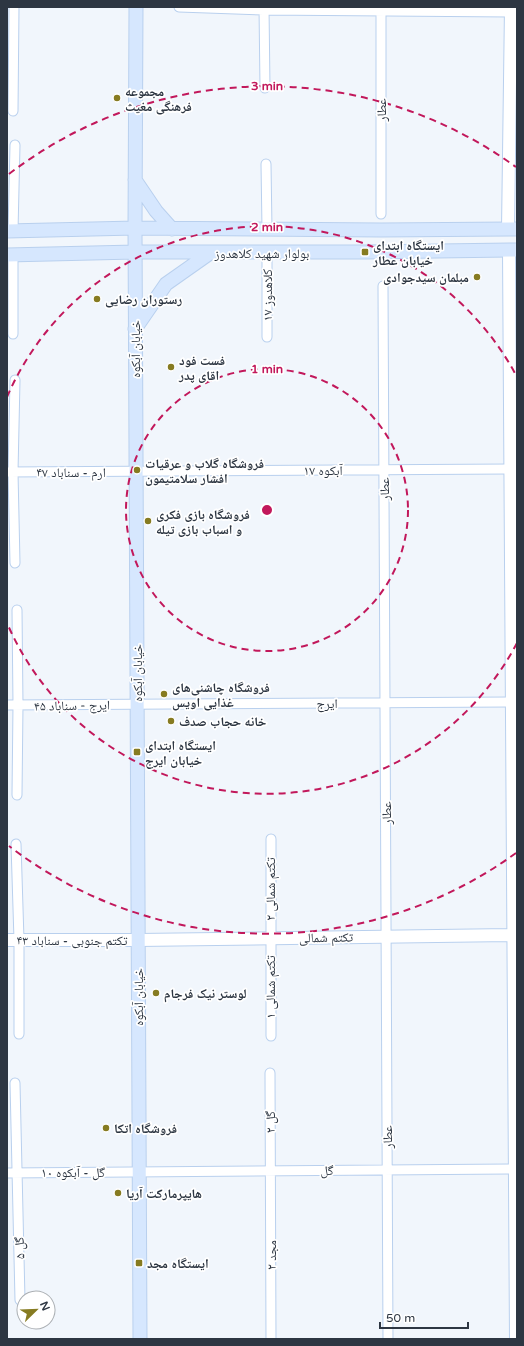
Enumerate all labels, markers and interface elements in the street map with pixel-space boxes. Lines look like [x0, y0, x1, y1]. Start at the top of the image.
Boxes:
text: 3 min [251, 79, 283, 93]
place label: مجموعه فرهنگی مغیث [125, 84, 192, 115]
marker: مجموعه فرهنگی مغیث [112, 93, 122, 103]
street label: عطار [374, 98, 390, 123]
text: 2 min [251, 220, 283, 234]
place label: ایستگاه ابتدای خیابان عطار [372, 238, 444, 269]
street label: بولوار شهید کلاهدوز [214, 246, 309, 262]
marker: ایستگاه ابتدای خیابان عطار [360, 247, 370, 257]
street label: کلاهدوز ۱۷ [260, 268, 276, 321]
place label: مبلمان سیدجوادی [383, 270, 469, 286]
marker: مبلمان سیدجوادی [472, 272, 482, 282]
place label: رستوران رضایی [105, 292, 182, 308]
marker: رستوران رضایی [92, 294, 102, 304]
street label: خیابان آبکوه [128, 320, 144, 378]
place label: فست فود اقای پدر [178, 353, 225, 384]
marker: فست فود اقای پدر [166, 362, 176, 372]
text: 1 min [251, 362, 283, 376]
place label: فروشگاه گلاب و عرقیات افشار سلامتیمون [145, 456, 264, 487]
street label: آبکوه ۱۷ [303, 463, 343, 479]
street label: ارم - سناباد ۴۷ [36, 465, 106, 481]
marker: فروشگاه گلاب و عرقیات افشار سلامتیمون [132, 465, 142, 475]
street label: عطار [377, 477, 393, 502]
centre of rings [260, 503, 274, 517]
place label: فروشگاه بازی فکری و اسباب بازی تیله [156, 507, 250, 538]
marker: فروشگاه بازی فکری و اسباب بازی تیله [143, 516, 153, 526]
street label: خیابان آبکوه [130, 644, 146, 702]
place label: فروشگاه چاشنی‌های غذایی اویس [172, 680, 270, 711]
marker: فروشگاه چاشنی‌های غذایی اویس [159, 689, 169, 699]
street label: ایرج [316, 696, 338, 713]
street label: ایرج - سناباد ۴۵ [34, 697, 110, 716]
place label: خانه حجاب صدف [179, 714, 266, 730]
marker: خانه حجاب صدف [166, 716, 176, 726]
place label: ایستگاه ابتدای خیابان ایرج [145, 738, 216, 769]
marker: ایستگاه ابتدای خیابان ایرج [132, 747, 142, 757]
street label: عطار [379, 801, 395, 826]
street label: تکتم شمالی ۲ [263, 857, 279, 921]
street label: تکتم شمالی [299, 930, 353, 946]
street label: تکتم جنوبی - سناباد ۴۳ [16, 933, 128, 949]
street label: تکتم شمالی ۱ [263, 955, 279, 1019]
street label: خیابان آبکوه [131, 968, 147, 1026]
place label: لوستر نیک فرجام [164, 986, 247, 1003]
marker: لوستر نیک فرجام [151, 988, 161, 998]
street label: گل ۲ [263, 1110, 279, 1133]
place label: فروشگاه اتکا [114, 1121, 177, 1137]
marker: فروشگاه اتکا [101, 1123, 111, 1133]
street label: عطار [380, 1125, 396, 1150]
street label: گل [320, 1163, 334, 1179]
street label: گل - آبکوه ۱۰ [41, 1165, 106, 1181]
place label: هایپرمارکت آریا [126, 1186, 202, 1202]
marker: هایپرمارکت آریا [113, 1188, 123, 1198]
street label: گل ۵ [12, 1236, 28, 1259]
street label: مجد ۲ [264, 1240, 280, 1270]
place label: ایستگاه مجد [147, 1256, 209, 1272]
marker: ایستگاه مجد [134, 1258, 144, 1268]
north arrow [16, 1290, 56, 1330]
text: N [37, 1300, 52, 1313]
scale bar [380, 1304, 468, 1330]
text: 50 m [386, 1311, 415, 1325]

